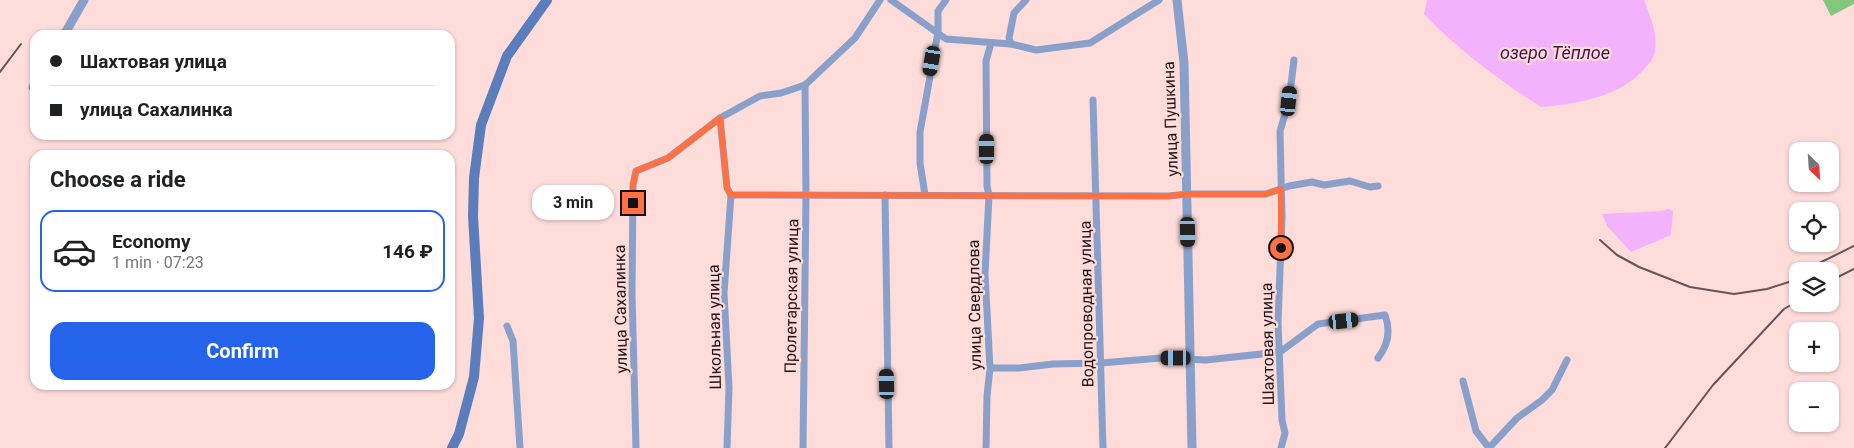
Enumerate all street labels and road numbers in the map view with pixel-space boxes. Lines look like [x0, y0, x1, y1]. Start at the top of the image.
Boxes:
street label: улица Пушкина [1159, 61, 1182, 177]
street label: Пролетарская улица [781, 219, 802, 374]
street label: Водопроводная улица [1076, 221, 1097, 387]
street label: улица Свердлова [964, 239, 985, 370]
street label: улица Сахалинка [610, 244, 631, 374]
street label: Школьная улица [704, 264, 725, 390]
street label: Шахтовая улица [1257, 282, 1278, 406]

